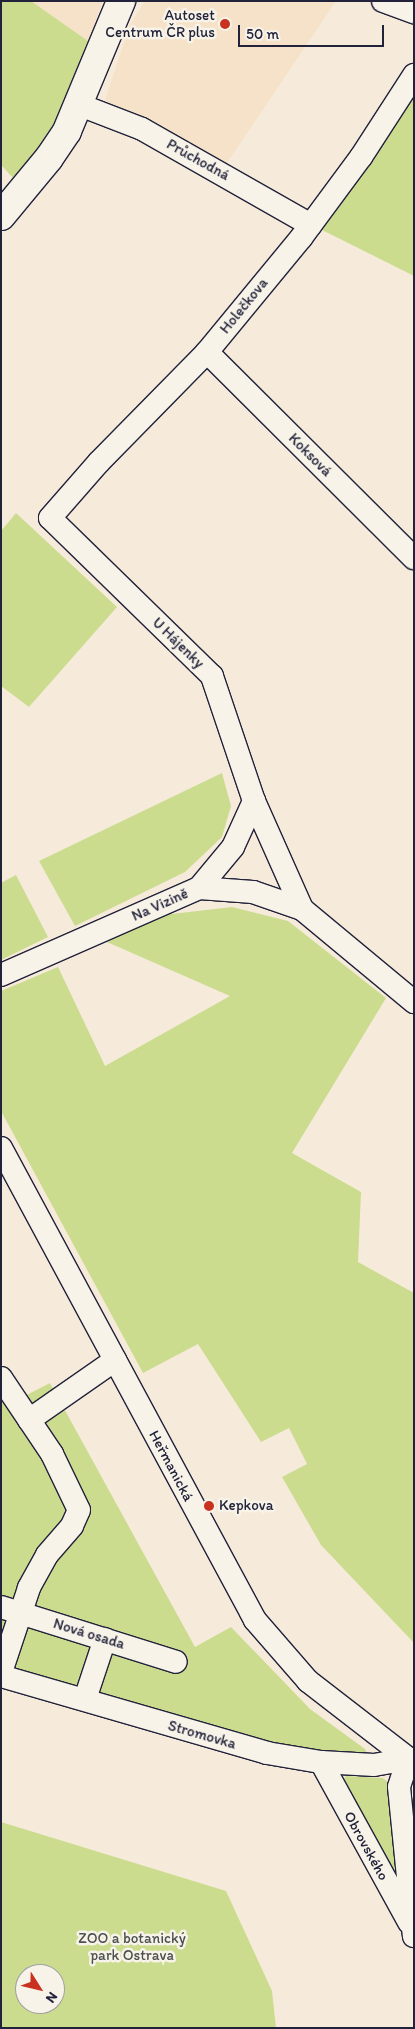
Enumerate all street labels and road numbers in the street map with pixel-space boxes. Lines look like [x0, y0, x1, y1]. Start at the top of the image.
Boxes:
street label: Průchodná [163, 135, 233, 185]
street label: Holečkova [216, 274, 272, 338]
street label: Koksová [285, 430, 335, 480]
street label: U Hájenky [148, 614, 208, 672]
street label: Na Vizině [129, 885, 191, 925]
street label: Heřmanická [145, 1427, 197, 1505]
street label: Nová osada [51, 1615, 127, 1653]
street label: Stromovka [166, 1717, 238, 1753]
street label: Obrovského [340, 1808, 392, 1884]

